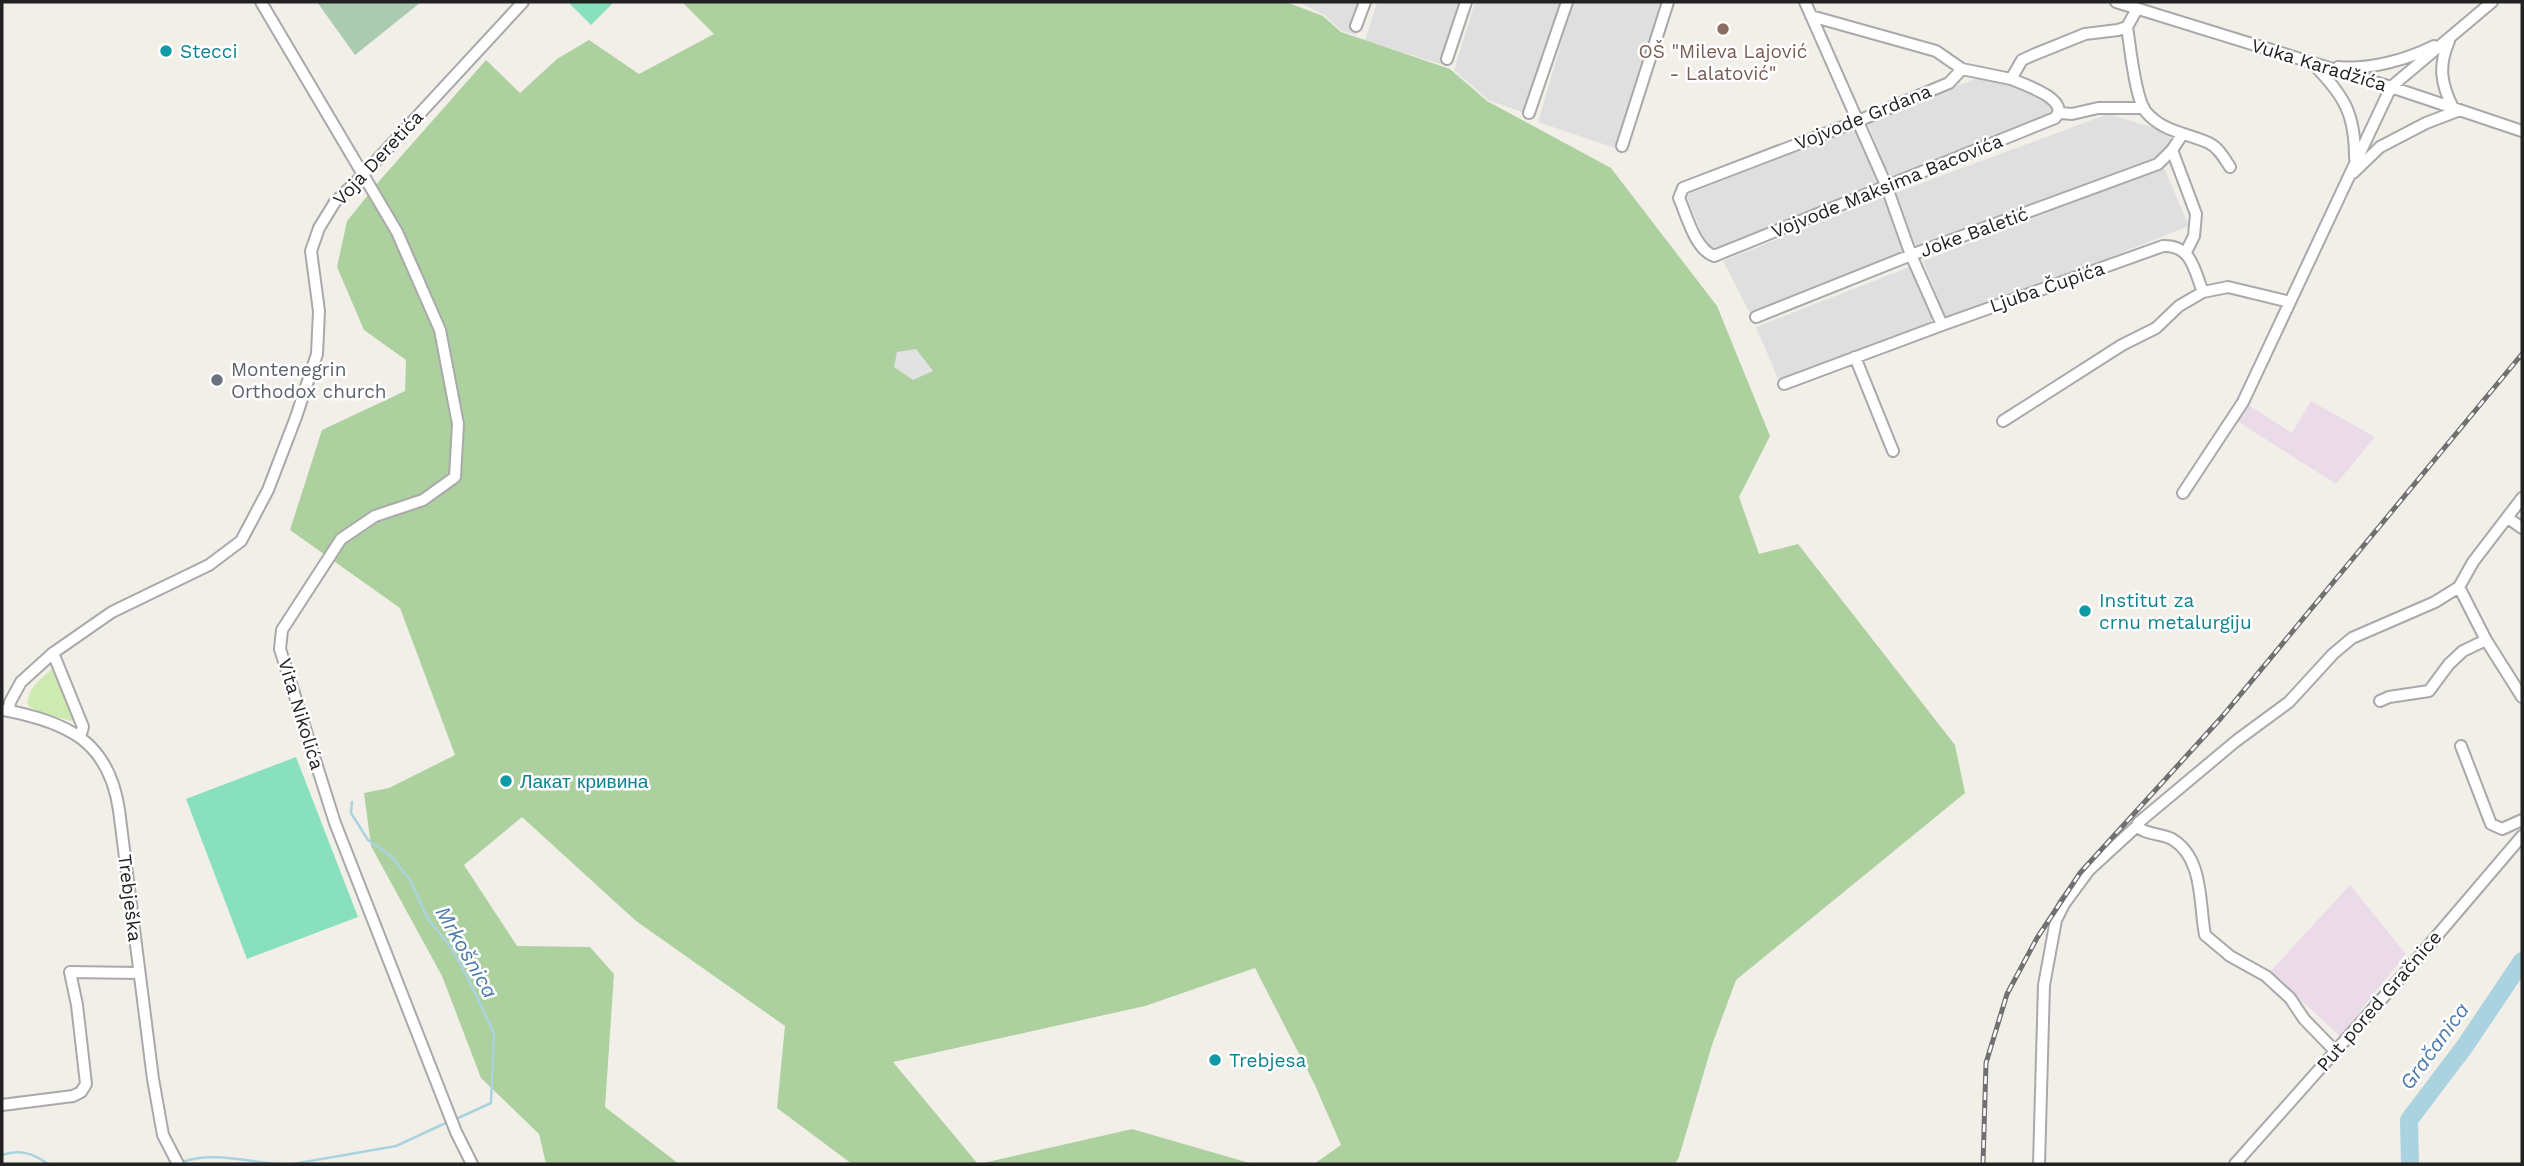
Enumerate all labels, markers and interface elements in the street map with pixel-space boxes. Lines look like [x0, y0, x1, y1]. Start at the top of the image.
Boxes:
marker: OŠ "Mileva Lajović - Lalatović" [1715, 21, 1731, 37]
street label: Vuka Karadžića [2248, 33, 2390, 97]
place label: Stecci [180, 40, 237, 63]
place label: OŠ "Mileva Lajović - Lalatović" [1639, 40, 1807, 85]
marker: Stecci [158, 43, 174, 59]
street label: Vojvode Grdana [1792, 79, 1935, 155]
street label: Voja Deretića [328, 105, 428, 210]
street label: Vojvode Maksima Bacovića [1768, 129, 2006, 243]
street label: Joke Baletić [1917, 202, 2031, 262]
street label: Ljuba Čupića [1987, 257, 2108, 317]
place label: Montenegrin Orthodox church [231, 358, 387, 403]
marker: Montenegrin Orthodox church [209, 372, 225, 388]
place label: Institut za crnu metalurgiju [2099, 589, 2252, 634]
marker: Institut za crnu metalurgiju [2077, 603, 2093, 619]
street label: Vita Nikolića [273, 656, 329, 773]
place label: Лакат кривина [520, 770, 649, 793]
marker: Лакат кривина [498, 773, 514, 789]
street label: Trebješka [113, 853, 147, 943]
water label: Mrkošnica [431, 902, 503, 1002]
street label: Put pored Gračnice [2312, 926, 2446, 1076]
water label: Gračanica [2394, 997, 2474, 1095]
place label: Trebjesa [1229, 1049, 1307, 1072]
marker: Trebjesa [1207, 1052, 1223, 1068]

